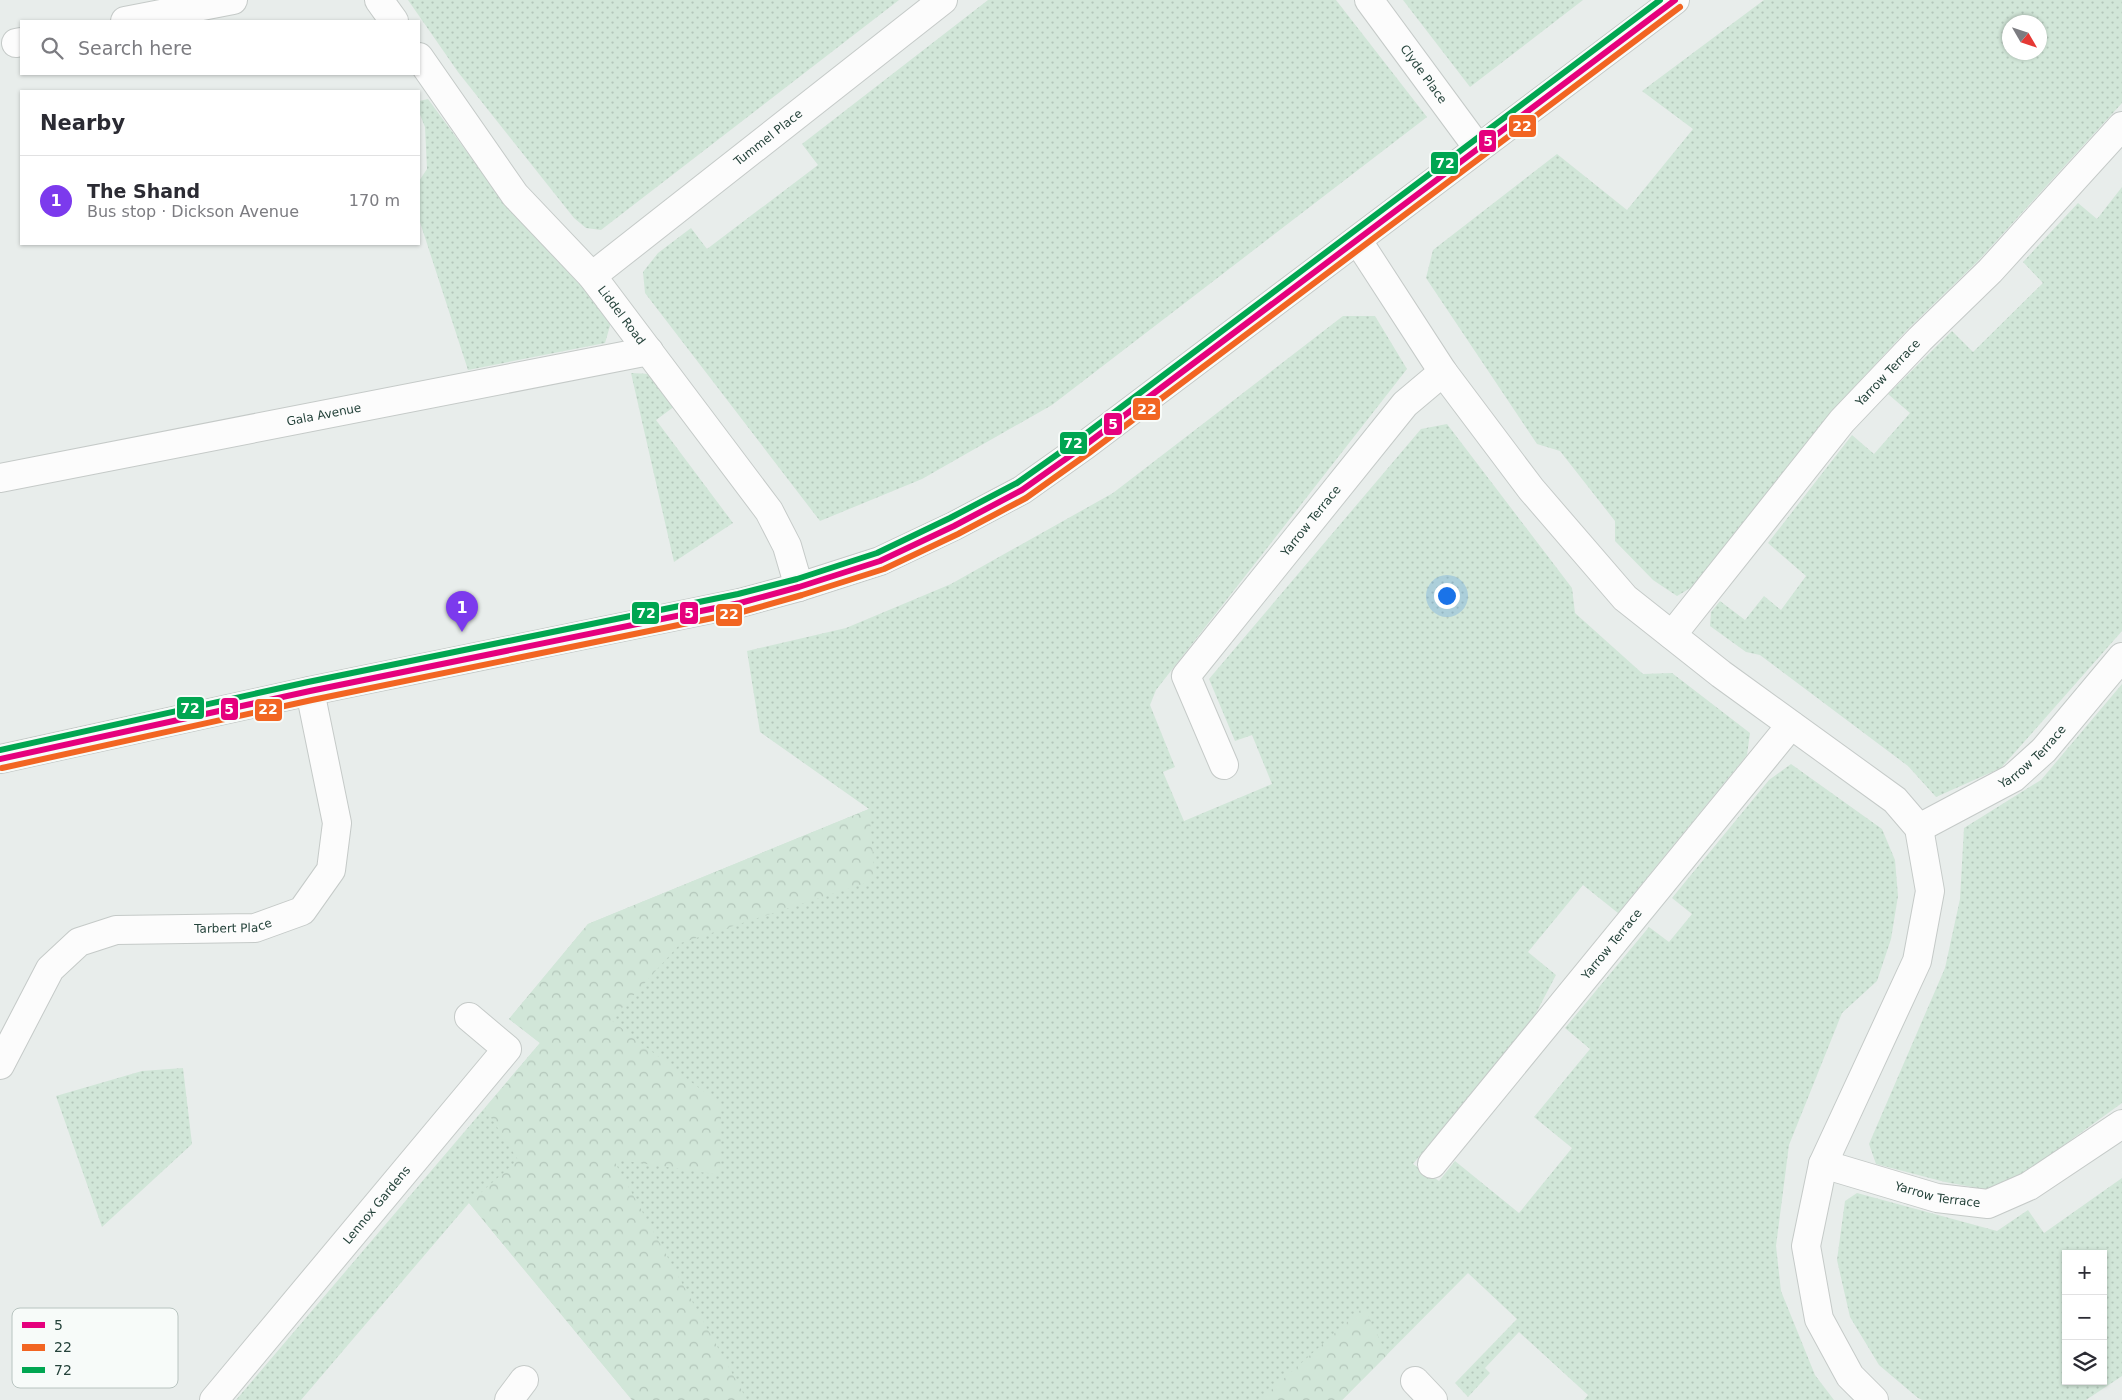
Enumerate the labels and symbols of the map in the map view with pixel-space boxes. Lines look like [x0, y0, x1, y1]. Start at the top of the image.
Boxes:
north arrow [2002, 15, 2047, 60]
street label: Clyde Place [1397, 42, 1450, 106]
street label: Tummel Place [730, 106, 805, 169]
line badge: 22 [1508, 114, 1537, 138]
text: 22 [1512, 118, 1532, 134]
line badge: 5 [1478, 129, 1497, 153]
text: 5 [1483, 133, 1493, 149]
line badge: 72 [1430, 151, 1459, 175]
text: 72 [1435, 155, 1455, 171]
street label: Liddel Road [595, 283, 648, 347]
street label: Yarrow Terrace [1852, 336, 1923, 410]
line badge: 22 [1132, 397, 1161, 421]
street label: Gala Avenue [285, 400, 362, 429]
text: 22 [1137, 401, 1157, 417]
line badge: 5 [1103, 412, 1123, 436]
text: 5 [1108, 416, 1118, 432]
line badge: 72 [1059, 431, 1088, 455]
text: 72 [1063, 435, 1083, 451]
street label: Yarrow Terrace [1278, 482, 1344, 560]
your location [1434, 583, 1460, 609]
pin: 1 [446, 591, 478, 632]
line badge: 72 [631, 601, 660, 625]
line badge: 5 [679, 601, 699, 625]
line badge: 22 [715, 603, 743, 627]
text: 72 [636, 605, 656, 621]
text: 5 [684, 605, 694, 621]
text: 22 [719, 606, 739, 622]
line badge: 72 [176, 696, 205, 720]
line badge: 5 [220, 697, 239, 721]
line badge: 22 [254, 698, 283, 722]
text: 72 [180, 700, 200, 716]
text: 5 [224, 701, 234, 717]
text: 22 [258, 701, 278, 717]
street label: Yarrow Terrace [1996, 722, 2069, 792]
street label: Yarrow Terrace [1578, 906, 1645, 983]
street label: Tarbert Place [193, 916, 274, 936]
street label: Lennox Gardens [340, 1163, 413, 1247]
street label: Yarrow Terrace [1892, 1179, 1981, 1210]
legend [12, 1308, 178, 1388]
text: 5 [54, 1317, 63, 1333]
text: 22 [54, 1339, 72, 1355]
text: 72 [54, 1362, 72, 1378]

